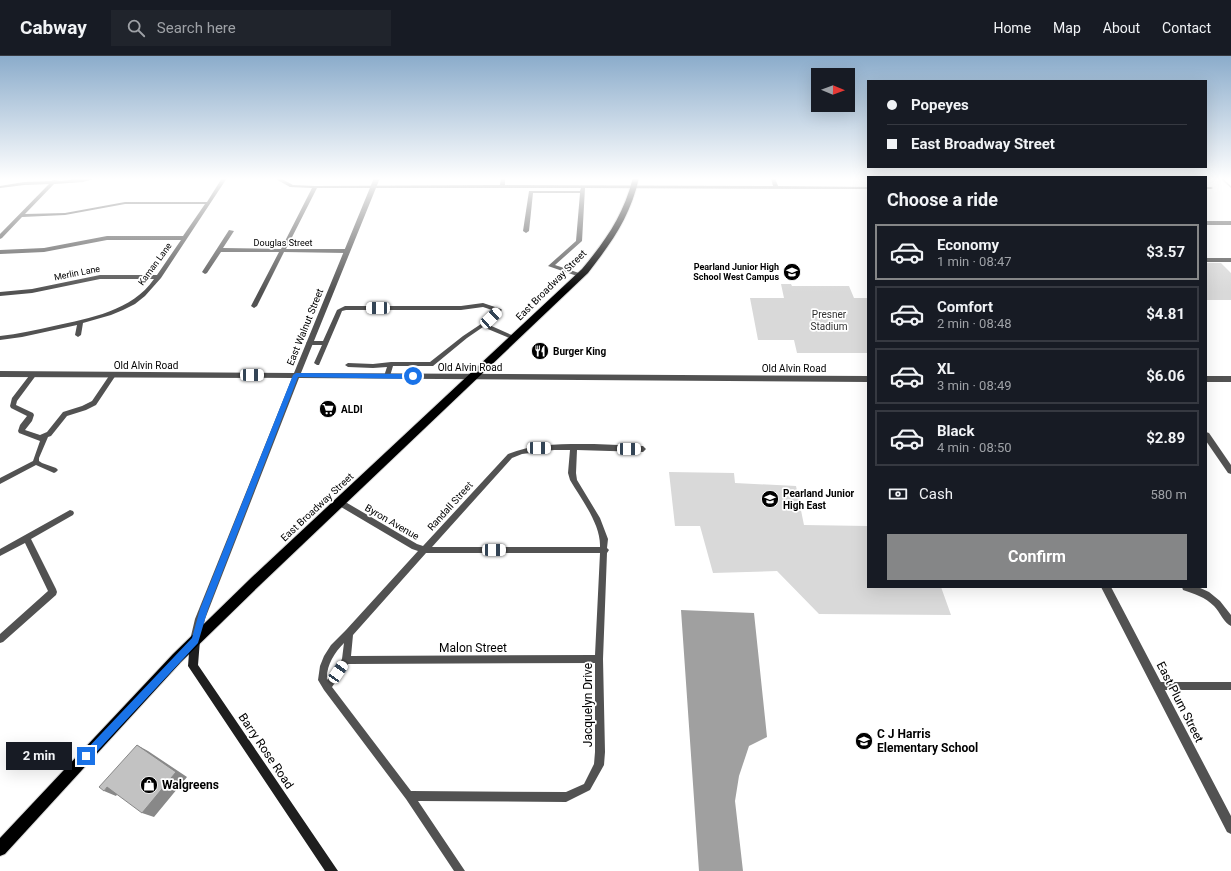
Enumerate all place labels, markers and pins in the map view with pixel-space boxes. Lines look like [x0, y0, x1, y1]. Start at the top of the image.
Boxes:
place label: Pearland Junior High School West Campus [693, 262, 779, 282]
school or university icon: Pearland Junior High School West Campus [782, 262, 802, 282]
restaurant icon: Burger King [530, 341, 550, 361]
place label: Burger King [553, 346, 606, 357]
supermarket icon: ALDI [318, 399, 338, 419]
place label: ALDI [341, 404, 363, 415]
place label: Pearland Junior High East [783, 488, 855, 511]
school or university icon: Pearland Junior High East [760, 489, 780, 509]
place label: C J Harris Elementary School [877, 727, 978, 755]
school or university icon: C J Harris Elementary School [854, 731, 874, 751]
shop icon: Walgreens [139, 775, 159, 795]
place label: Walgreens [162, 778, 219, 792]

